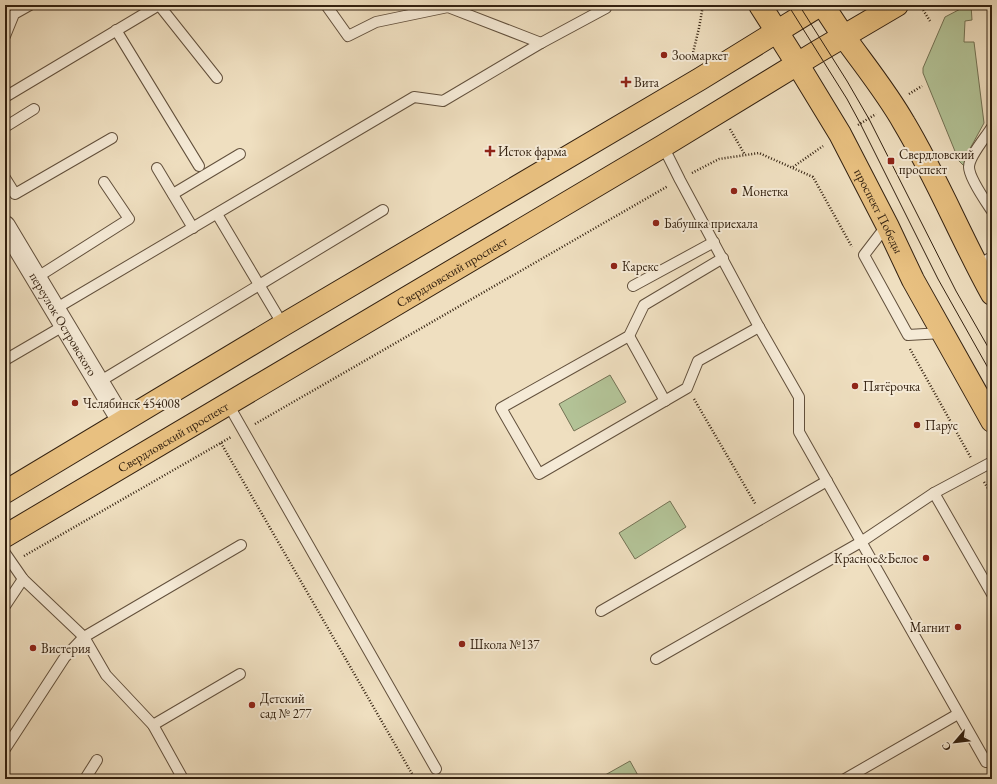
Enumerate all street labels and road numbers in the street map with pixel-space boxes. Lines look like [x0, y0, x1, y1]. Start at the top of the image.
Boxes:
street label: проспект Победы [851, 165, 908, 256]
street label: Свердловский проспект [393, 232, 511, 311]
street label: переулок Островского [26, 269, 101, 379]
street label: Свердловский проспект [114, 397, 232, 476]

